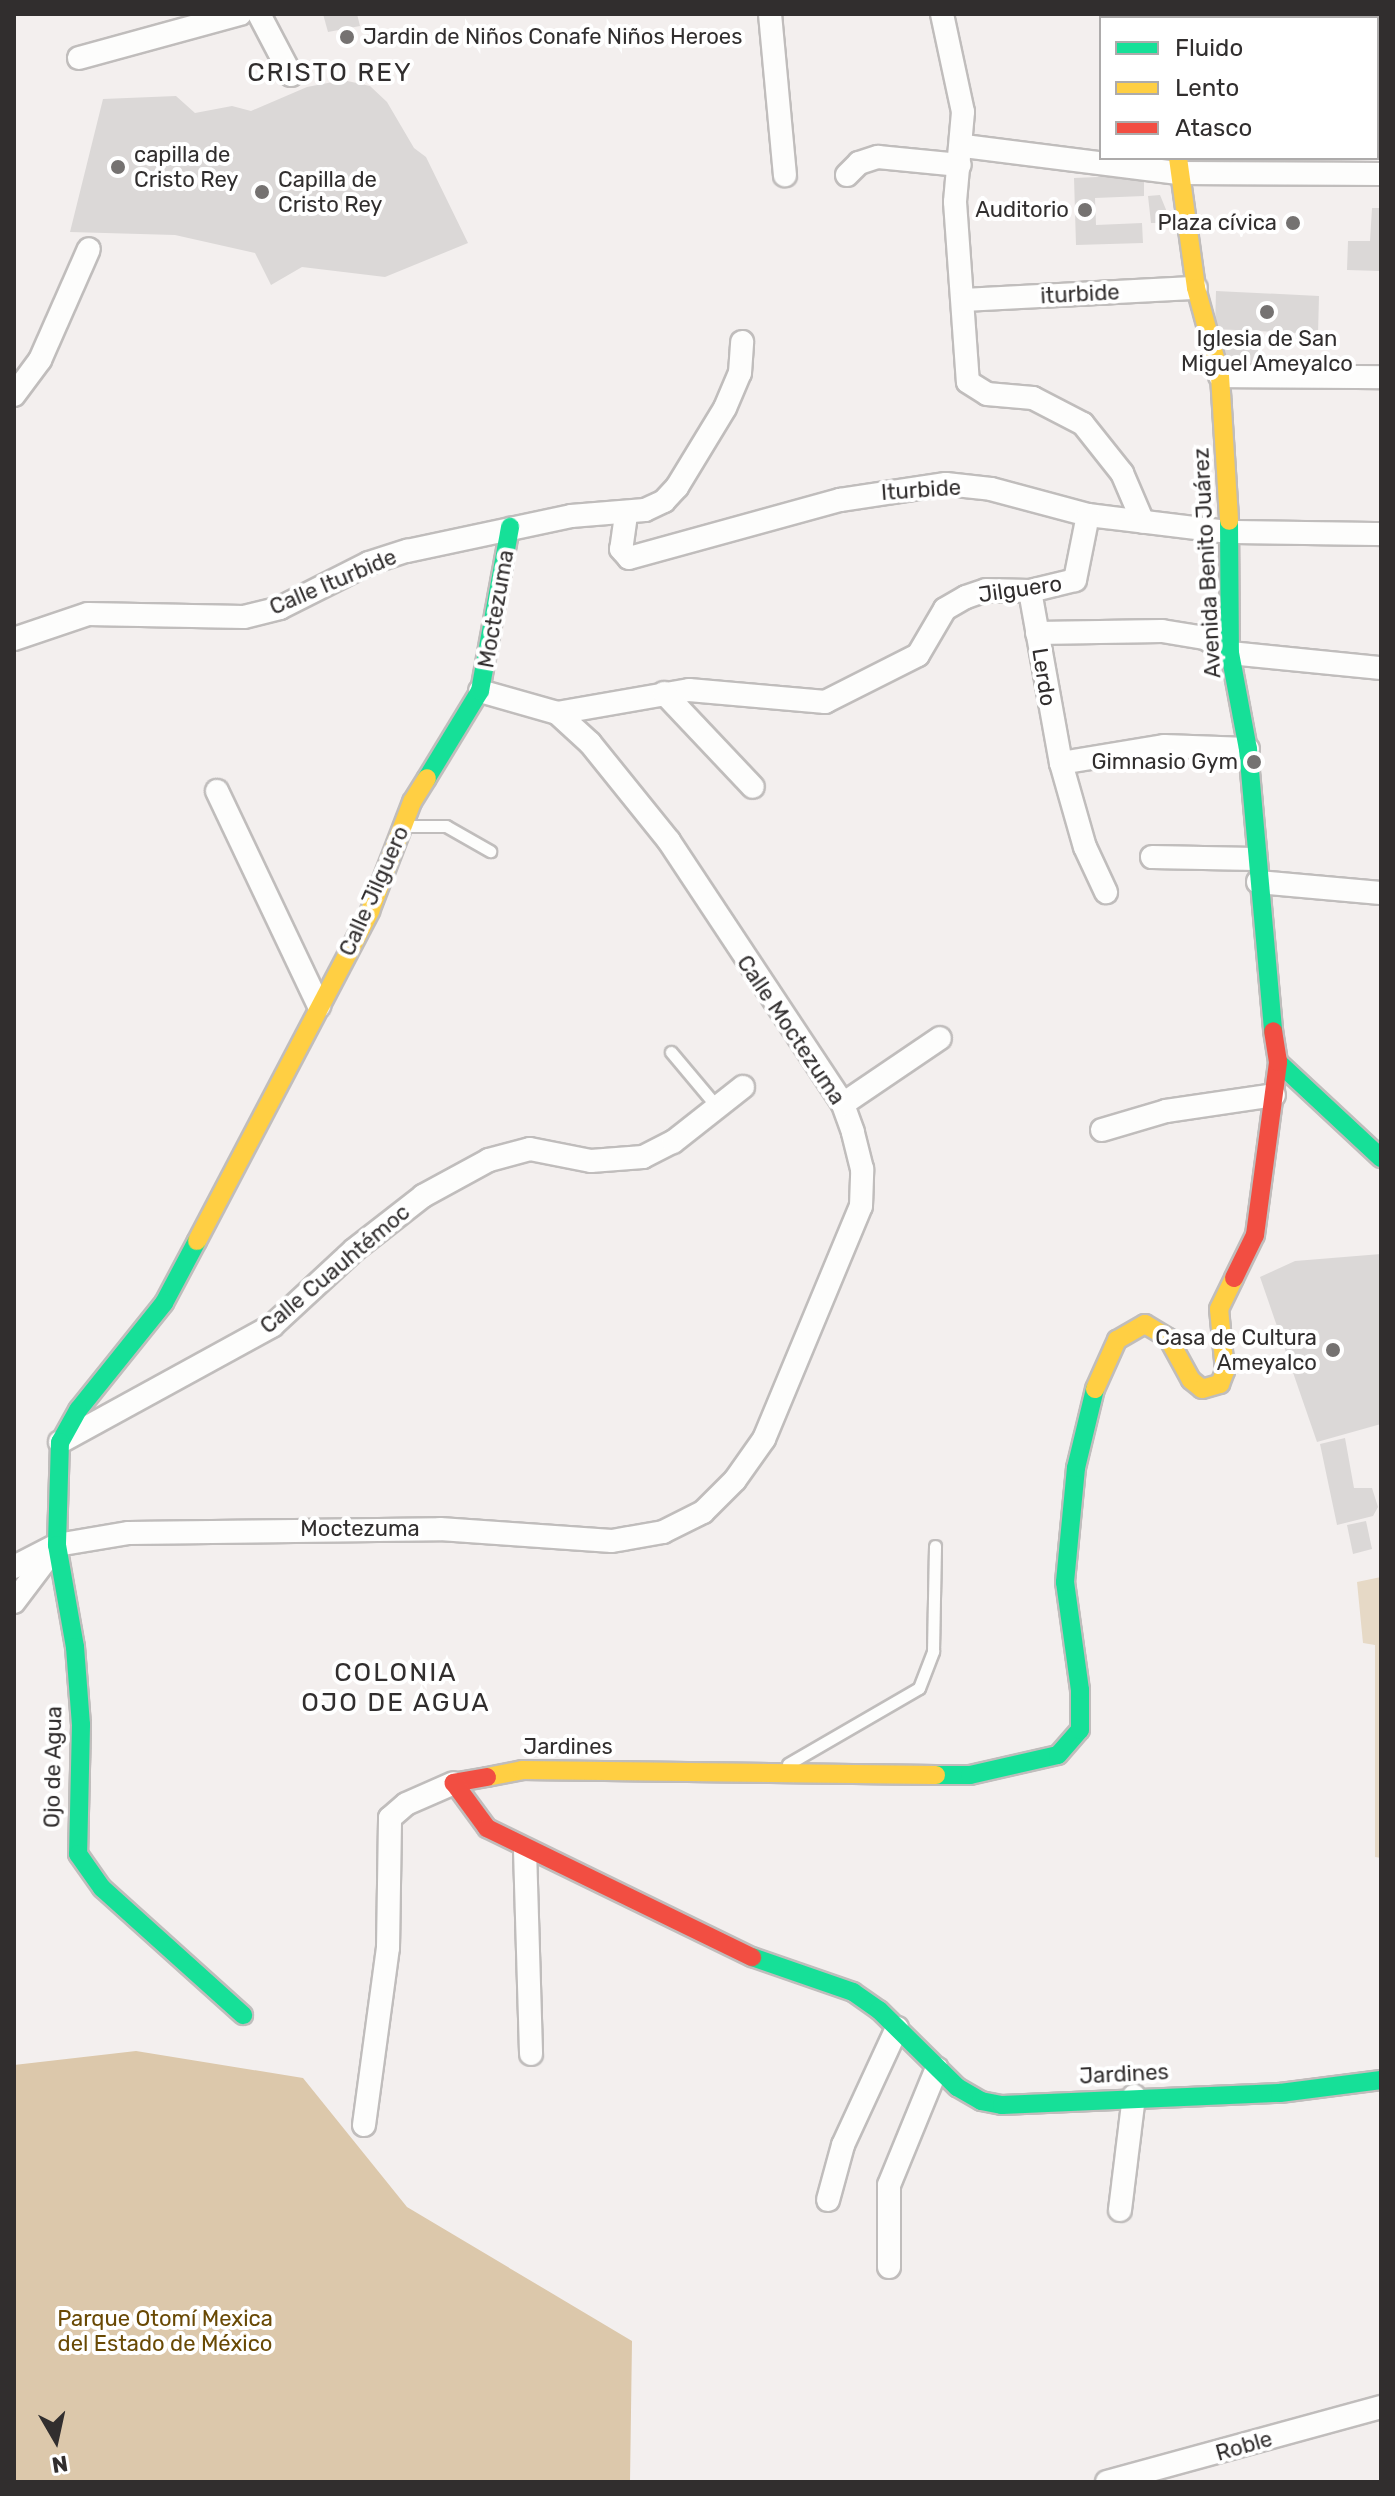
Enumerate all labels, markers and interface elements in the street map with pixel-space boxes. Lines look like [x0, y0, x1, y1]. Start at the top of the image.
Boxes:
legend [1099, 16, 1379, 160]
place label: Jardin de Niños Conafe Niños Heroes [363, 24, 742, 50]
marker: Jardin de Niños Conafe Niños Heroes [338, 28, 356, 46]
text: Fluido [1175, 34, 1243, 62]
district label: CRISTO REY [247, 57, 413, 89]
text: Lento [1175, 74, 1239, 102]
text: Atasco [1175, 114, 1252, 142]
place label: capilla de Cristo Rey [134, 141, 238, 192]
marker: capilla de Cristo Rey [109, 158, 127, 176]
place label: Capilla de Cristo Rey [278, 166, 382, 218]
marker: Capilla de Cristo Rey [253, 183, 271, 201]
place label: Auditorio [975, 197, 1069, 223]
marker: Auditorio [1076, 201, 1094, 219]
place label: Plaza cívica [1157, 210, 1277, 236]
marker: Plaza cívica [1284, 214, 1302, 232]
street label: iturbide [1040, 279, 1120, 309]
marker: Iglesia de San Miguel Ameyalco [1258, 303, 1276, 321]
place label: Iglesia de San Miguel Ameyalco [1181, 325, 1353, 376]
street label: Avenida Benito Juárez [1188, 447, 1226, 679]
street label: Iturbide [880, 474, 962, 506]
street label: Calle Iturbide [266, 543, 400, 621]
street label: Moctezuma [473, 548, 519, 670]
street label: Jilguero [977, 570, 1063, 608]
street label: Lerdo [1026, 646, 1062, 708]
place label: Gimnasio Gym [1091, 749, 1238, 775]
marker: Gimnasio Gym [1245, 753, 1263, 771]
street label: Calle Jilguero [334, 822, 414, 960]
street label: Calle Moctezuma [731, 950, 851, 1110]
street label: Calle Cuauhtémoc [255, 1199, 415, 1339]
place label: Casa de Cultura Ameyalco [1155, 1324, 1317, 1376]
marker: Casa de Cultura Ameyalco [1324, 1341, 1342, 1359]
street label: Moctezuma [300, 1516, 420, 1542]
district label: COLONIA OJO DE AGUA [301, 1657, 491, 1718]
street label: Ojo de Agua [39, 1706, 67, 1828]
street label: Jardines [523, 1734, 613, 1760]
street label: Jardines [1079, 2058, 1169, 2090]
park label: Parque Otomí Mexica del Estado de México [57, 2305, 273, 2356]
north arrow [16, 2400, 96, 2480]
street label: Roble [1213, 2425, 1275, 2467]
text: N [50, 2450, 70, 2479]

